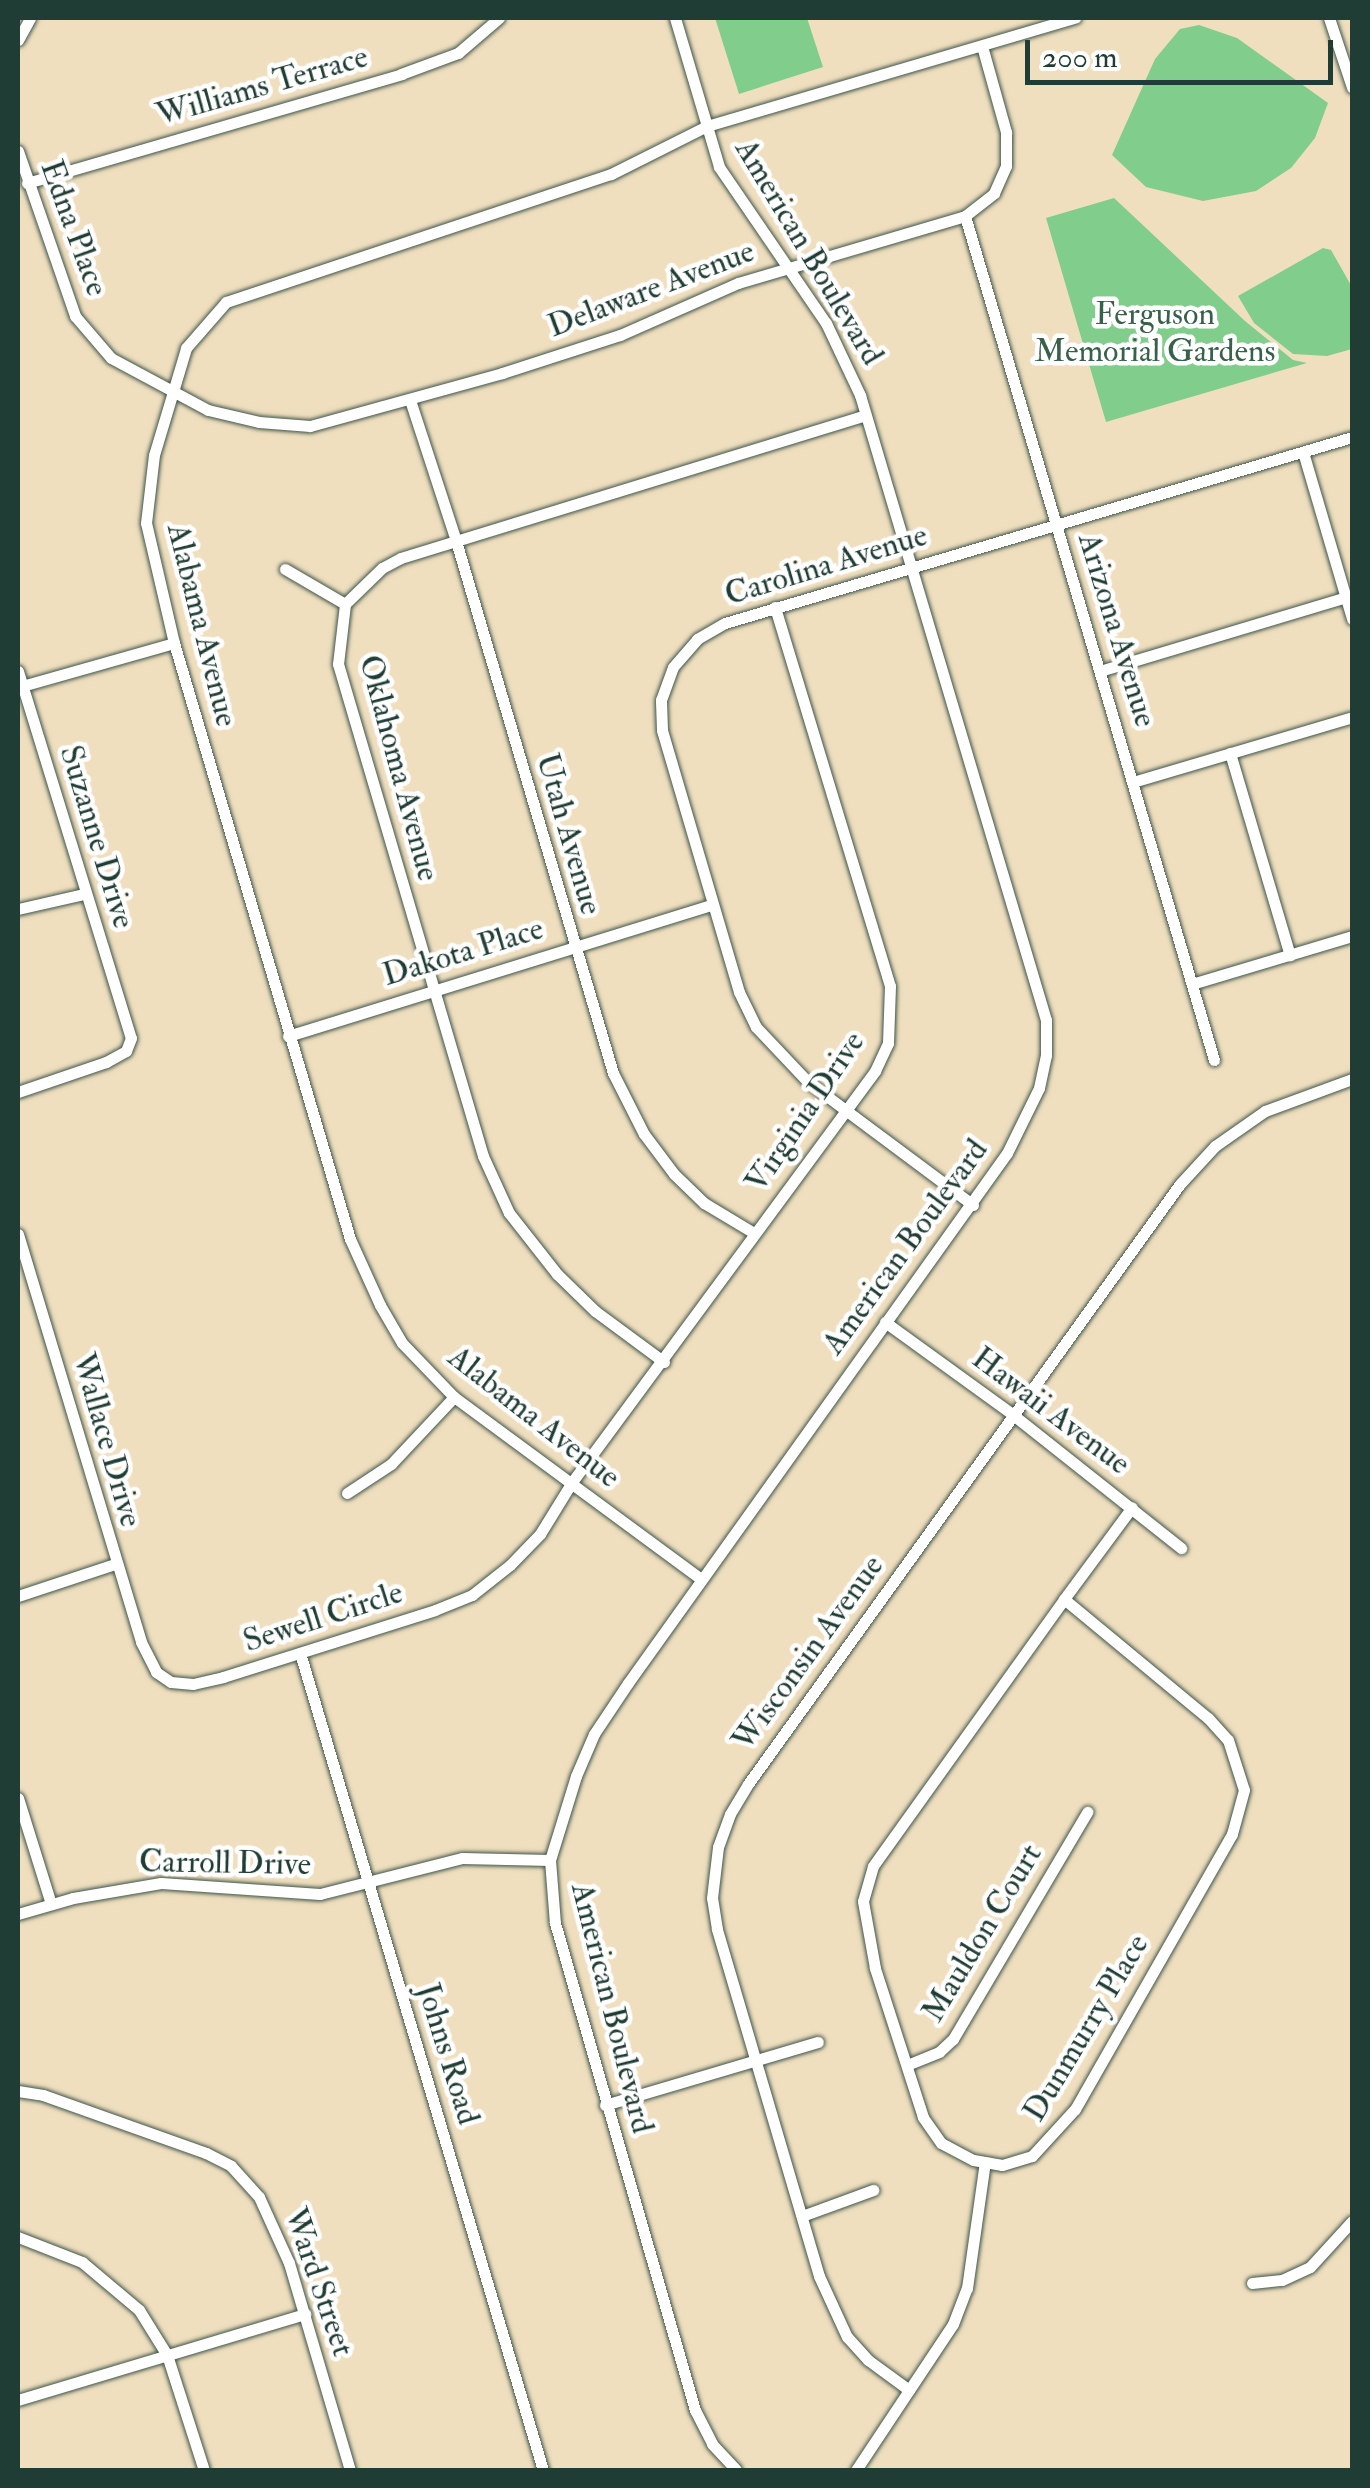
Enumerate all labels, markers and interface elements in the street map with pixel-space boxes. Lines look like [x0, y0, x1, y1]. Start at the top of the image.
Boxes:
scale bar [1030, 20, 1338, 82]
street label: Williams Terrace [152, 37, 372, 135]
text: 200 m [1042, 39, 1118, 76]
street label: American Boulevard [726, 132, 892, 372]
street label: Edna Place [32, 155, 116, 301]
street label: Delaware Avenue [542, 232, 760, 346]
park label: Ferguson Memorial Gardens [1035, 296, 1275, 371]
street label: Carolina Avenue [720, 516, 932, 614]
street label: Alabama Avenue [158, 519, 246, 731]
street label: Arizona Avenue [1069, 528, 1165, 732]
street label: Oklahoma Avenue [350, 651, 448, 885]
street label: Suzanne Drive [51, 741, 143, 933]
street label: Utah Avenue [528, 749, 610, 919]
street label: Dakota Place [378, 909, 548, 995]
street label: Virginia Drive [737, 1024, 873, 1200]
street label: American Boulevard [814, 1132, 996, 1362]
street label: Alabama Avenue [440, 1338, 628, 1496]
street label: Hawaii Avenue [964, 1339, 1138, 1483]
street label: Wallace Drive [64, 1349, 150, 1531]
street label: Wisconsin Avenue [724, 1548, 892, 1758]
street label: Sewell Circle [239, 1573, 407, 1661]
street label: Mauldon Court [914, 1837, 1050, 2029]
street label: Carroll Drive [139, 1842, 311, 1884]
street label: American Boulevard [562, 1879, 662, 2137]
street label: Dunmurry Place [1015, 1928, 1157, 2128]
street label: Johns Road [408, 1979, 488, 2129]
street label: Ward Street [276, 2203, 362, 2361]

